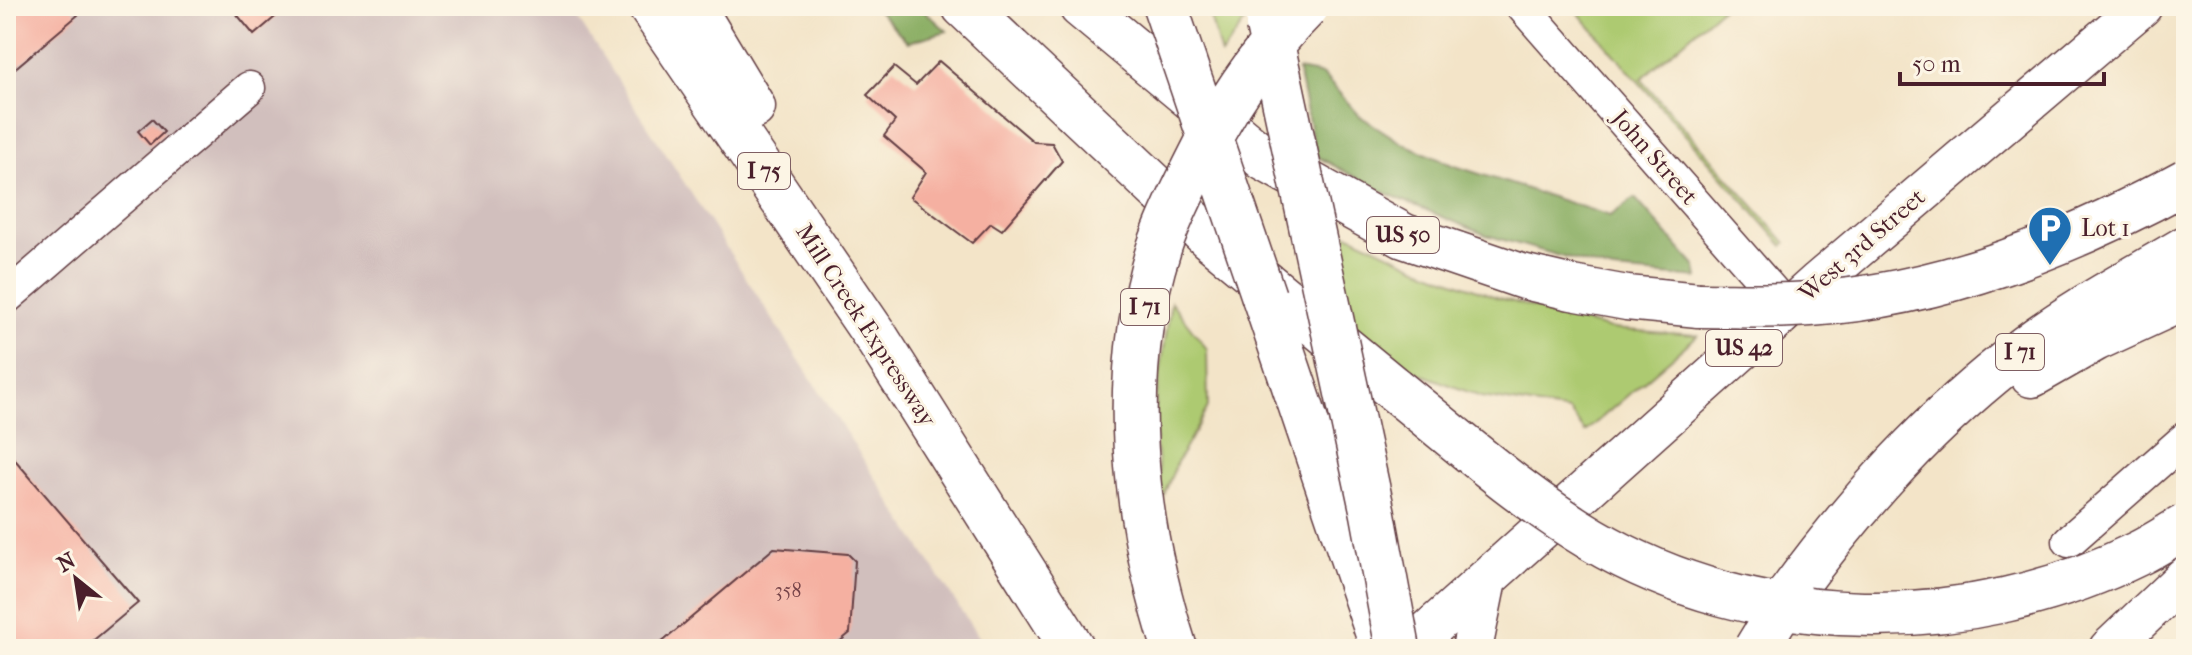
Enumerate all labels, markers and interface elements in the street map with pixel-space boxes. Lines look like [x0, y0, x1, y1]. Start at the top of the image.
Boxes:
scale bar [1900, 36, 2104, 86]
text: 50 m [1912, 50, 1961, 78]
street label: John Street [1605, 102, 1704, 210]
road number: I 75 [738, 153, 790, 189]
street label: West 3rd Street [1793, 182, 1931, 308]
parking icon: Lot 1 [2026, 204, 2074, 267]
place label: Lot 1 [2081, 214, 2130, 242]
road number: US 50 [1367, 217, 1439, 253]
street label: Mill Creek Expressway [790, 219, 943, 432]
road number: I 71 [1121, 289, 1169, 325]
road number: US 42 [1706, 330, 1782, 366]
road number: I 71 [1996, 334, 2044, 370]
north arrow [36, 539, 116, 619]
text: N [53, 547, 80, 578]
house number: 358 [775, 579, 801, 602]

